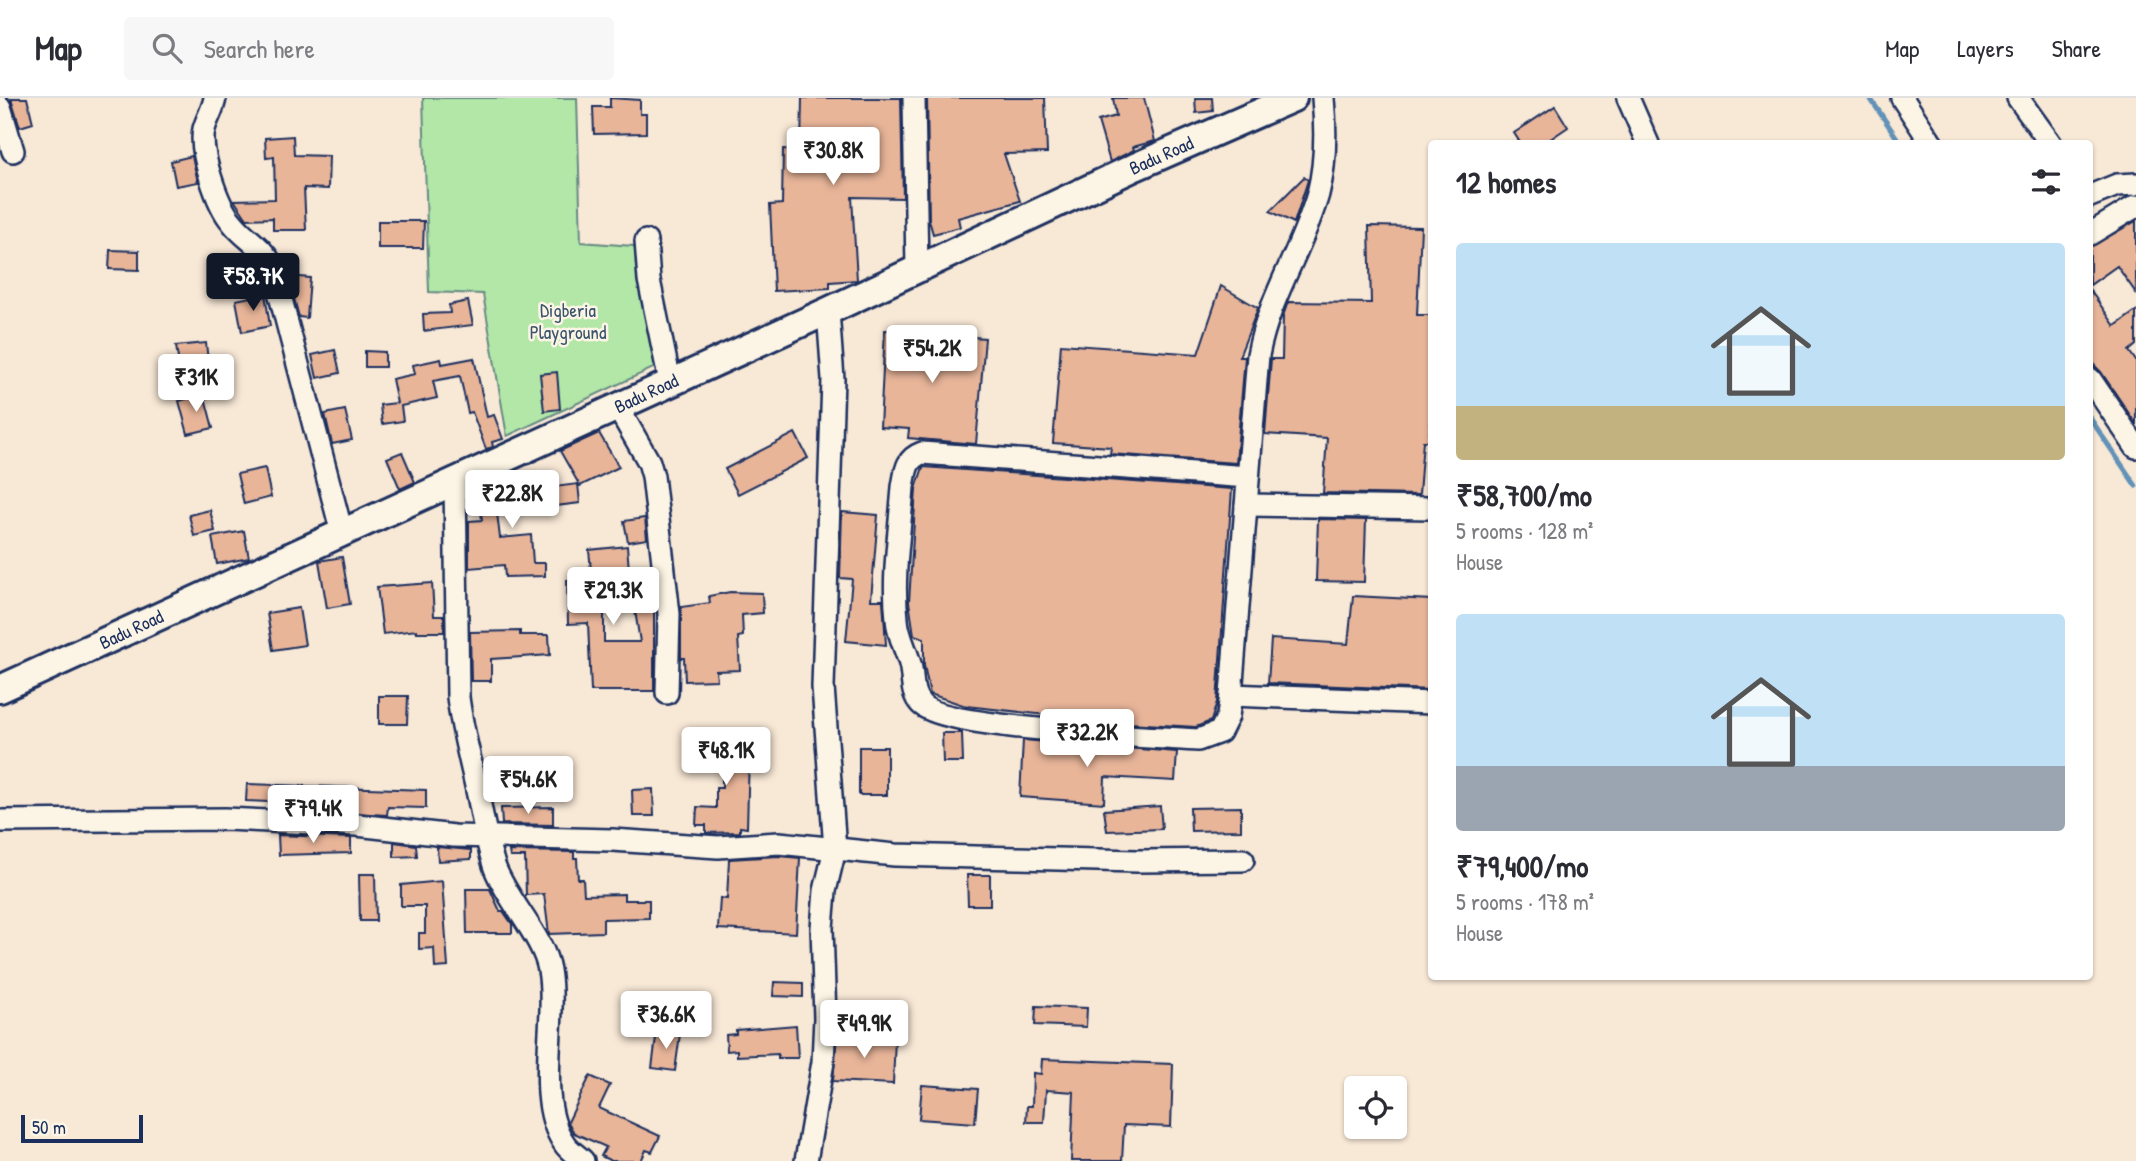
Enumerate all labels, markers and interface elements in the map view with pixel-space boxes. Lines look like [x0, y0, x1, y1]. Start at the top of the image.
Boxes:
search box [124, 17, 614, 80]
text: Map [35, 26, 82, 70]
icon: search [148, 29, 186, 67]
text: Search here [204, 31, 315, 66]
text: Map [1885, 32, 1919, 64]
text: Layers [1957, 32, 2014, 64]
text: Share [2052, 32, 2101, 64]
pin: ₹30.8K [776, 127, 890, 187]
street label: Badu Road [1125, 129, 1198, 181]
text: ₹30.8K [803, 134, 863, 165]
text: 12 homes [1456, 162, 1556, 202]
icon: filters [2027, 163, 2065, 201]
pin: ₹58.7K [196, 254, 310, 313]
text: ₹58.7K [222, 260, 284, 291]
icon: home [1698, 288, 1824, 414]
park label: Digberia Playground [530, 297, 607, 345]
pin: ₹54.2K [875, 326, 989, 385]
text: ₹54.2K [902, 332, 962, 363]
pin: ₹31K [155, 354, 237, 414]
text: ₹31K [174, 361, 218, 392]
street label: Badu Road [610, 367, 683, 419]
pin: ₹22.8K [455, 470, 569, 530]
text: ₹58,700/mo [1456, 475, 1592, 515]
text: ₹22.8K [481, 477, 543, 508]
text: 5 rooms · 128 m² [1456, 515, 1593, 546]
text: House [1456, 546, 1503, 577]
pin: ₹29.3K [556, 568, 670, 627]
text: ₹29.3K [583, 574, 643, 605]
street label: Badu Road [95, 603, 168, 655]
icon: home [1698, 659, 1824, 785]
pin: ₹32.2K [1030, 710, 1144, 769]
text: ₹32.2K [1056, 716, 1118, 747]
pin: ₹48.1K [669, 728, 783, 787]
text: ₹48.1K [697, 734, 755, 765]
pin: ₹54.6K [471, 756, 585, 816]
text: ₹54.6K [499, 763, 557, 794]
pin: ₹79.4K [256, 786, 370, 845]
text: ₹79.4K [284, 792, 342, 823]
text: ₹79,400/mo [1456, 846, 1588, 886]
text: 5 rooms · 178 m² [1456, 886, 1594, 917]
text: House [1456, 917, 1503, 948]
pin: ₹36.6K [609, 992, 723, 1051]
text: ₹36.6K [637, 998, 695, 1029]
pin: ₹49.9K [807, 1000, 921, 1060]
text: ₹49.9K [836, 1007, 892, 1038]
map controls [1344, 1076, 1407, 1139]
button: locate [1344, 1076, 1407, 1139]
scale bar [21, 1112, 144, 1144]
text: 50 m [32, 1114, 66, 1140]

